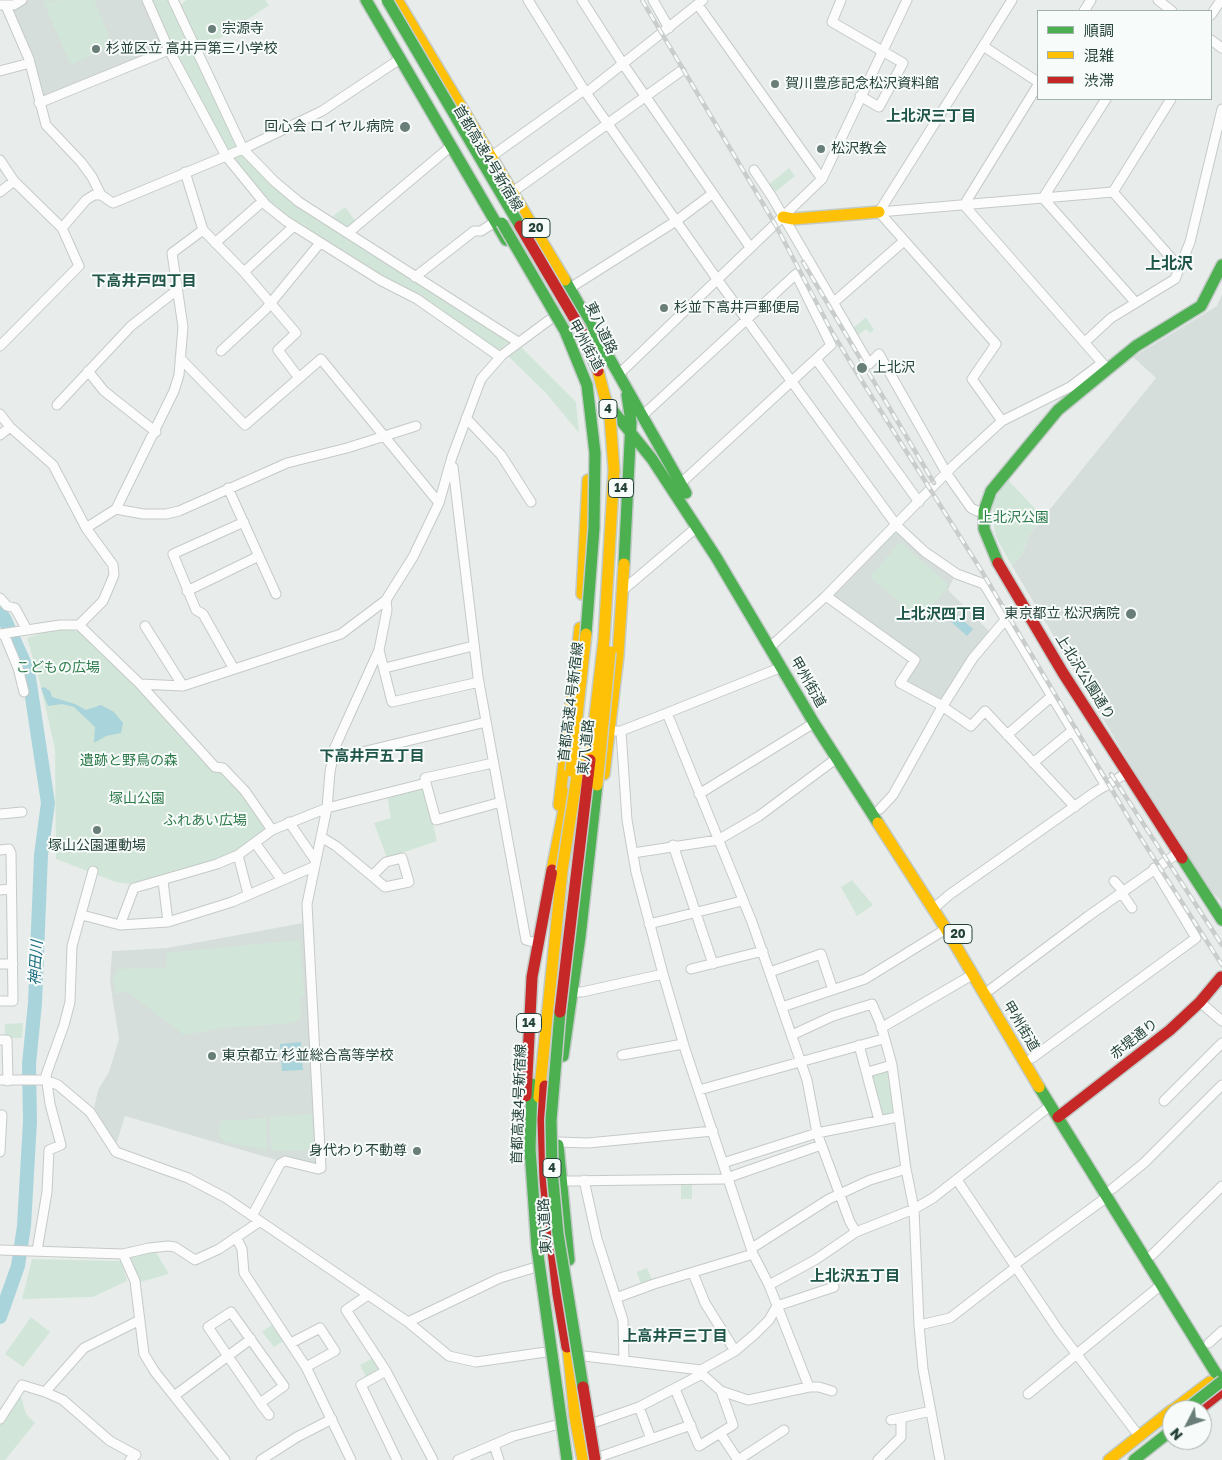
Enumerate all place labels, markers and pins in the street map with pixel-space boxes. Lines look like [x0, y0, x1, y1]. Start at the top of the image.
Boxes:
place label: 宗源寺 [222, 21, 264, 37]
marker: 宗源寺 [206, 23, 218, 35]
place label: 杉並区立 高井戸第三小学校 [106, 41, 277, 57]
marker: 杉並区立 高井戸第三小学校 [90, 43, 102, 55]
place label: 賀川豊彦記念松沢資料館 [785, 76, 939, 92]
marker: 賀川豊彦記念松沢資料館 [769, 78, 781, 90]
place label: 回心会 ロイヤル病院 [265, 119, 394, 135]
marker: 回心会 ロイヤル病院 [398, 120, 412, 134]
place label: 松沢教会 [831, 141, 887, 157]
marker: 松沢教会 [815, 143, 827, 155]
place label: 杉並下高井戸郵便局 [674, 300, 800, 316]
marker: 杉並下高井戸郵便局 [658, 302, 670, 314]
place label: 上北沢 [873, 360, 915, 376]
marker: 上北沢 [855, 361, 869, 375]
place label: 東京都立 松沢病院 [1005, 606, 1120, 622]
marker: 東京都立 松沢病院 [1124, 607, 1138, 621]
marker: 塚山公園運動場 [91, 824, 103, 836]
place label: 塚山公園運動場 [48, 838, 146, 854]
place label: 東京都立 杉並総合高等学校 [222, 1048, 393, 1064]
marker: 東京都立 杉並総合高等学校 [206, 1050, 218, 1062]
place label: 身代わり不動尊 [309, 1143, 407, 1159]
marker: 身代わり不動尊 [411, 1145, 423, 1157]

